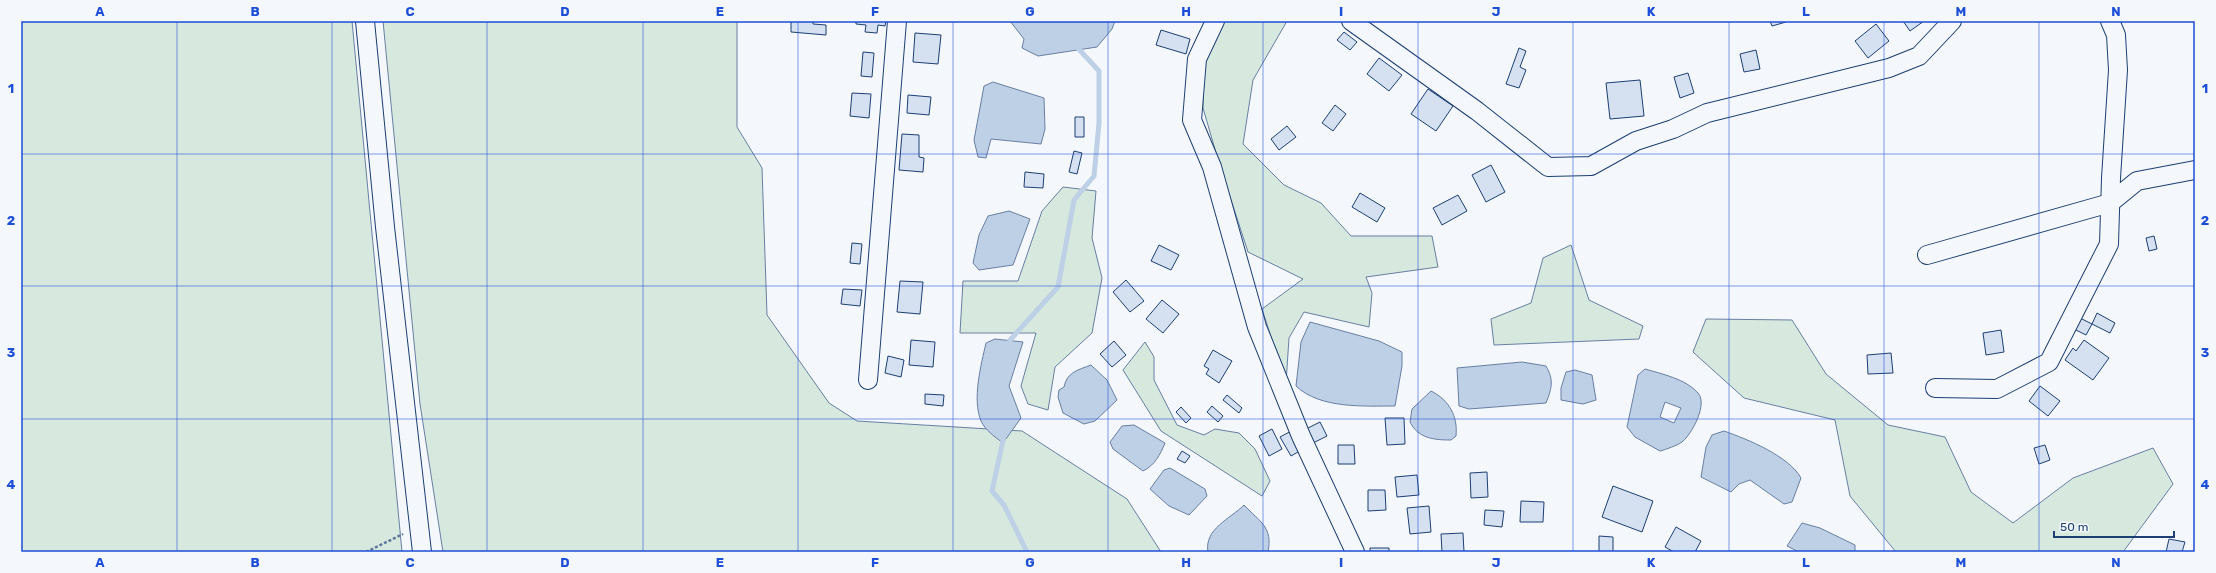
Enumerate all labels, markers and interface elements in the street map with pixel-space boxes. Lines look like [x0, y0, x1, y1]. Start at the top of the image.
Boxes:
text: A [95, 4, 105, 19]
text: B [250, 4, 260, 19]
text: C [405, 4, 415, 19]
text: D [560, 4, 570, 19]
text: E [716, 4, 724, 19]
text: F [871, 4, 879, 19]
text: G [1025, 4, 1035, 19]
text: H [1181, 4, 1191, 19]
text: I [1339, 4, 1343, 19]
text: J [1492, 4, 1500, 19]
text: K [1647, 4, 1656, 19]
text: L [1802, 4, 1810, 19]
text: M [1956, 4, 1966, 19]
text: N [2111, 4, 2121, 19]
text: 1 [8, 81, 14, 96]
text: 1 [2202, 81, 2208, 96]
text: 2 [7, 213, 15, 228]
text: 2 [2201, 213, 2209, 228]
text: 3 [7, 345, 16, 360]
text: 3 [2201, 345, 2210, 360]
text: 4 [7, 477, 16, 492]
text: 4 [2201, 477, 2210, 492]
scale bar [2054, 513, 2174, 539]
text: 50 m [2060, 520, 2088, 534]
text: A [95, 555, 105, 570]
text: B [250, 555, 260, 570]
text: C [405, 555, 415, 570]
text: D [560, 555, 570, 570]
text: E [716, 555, 724, 570]
text: F [871, 555, 879, 570]
text: G [1025, 555, 1035, 570]
text: H [1181, 555, 1191, 570]
text: I [1339, 555, 1343, 570]
text: J [1492, 555, 1500, 570]
text: K [1647, 555, 1656, 570]
text: L [1802, 555, 1810, 570]
text: M [1956, 555, 1966, 570]
text: N [2111, 555, 2121, 570]

